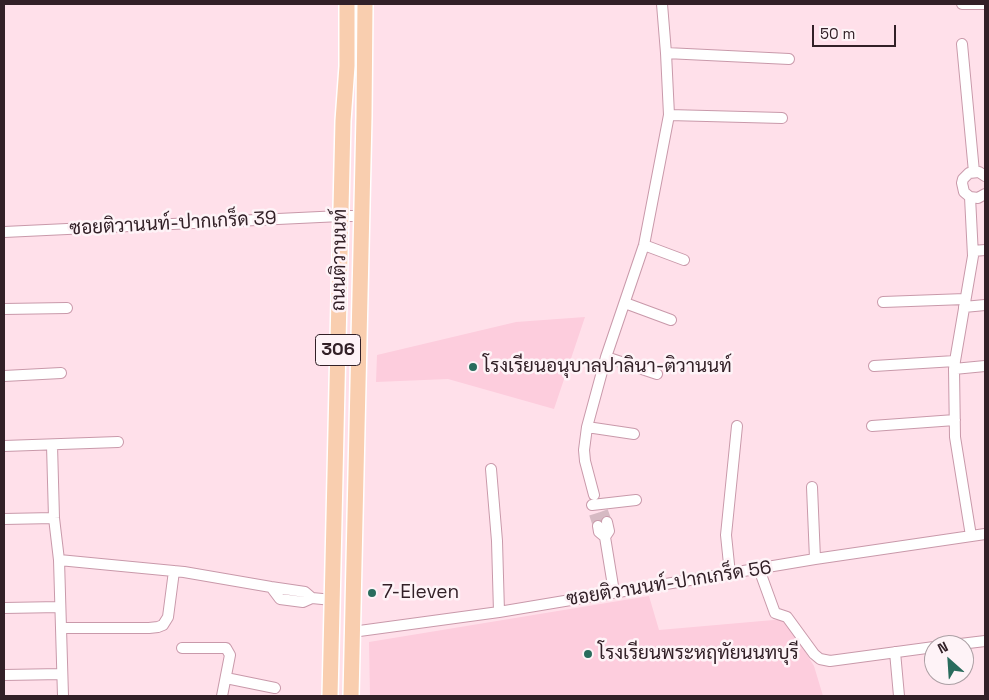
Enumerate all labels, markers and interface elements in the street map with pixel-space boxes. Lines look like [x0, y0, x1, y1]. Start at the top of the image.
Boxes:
scale bar [814, 15, 898, 47]
text: 50 m [820, 24, 855, 43]
street label: ซอยติวานนท์-ปากเกร็ด 39 [69, 207, 277, 241]
street label: ถนนติวานนท์ [328, 209, 352, 311]
road number: 306 [316, 334, 360, 366]
place label: โรงเรียนอนุบาลปาลินา-ติวานนท์ [483, 356, 732, 378]
marker: โรงเรียนอนุบาลปาลินา-ติวานนท์ [467, 361, 479, 373]
street label: ซอยติวานนท์-ปากเกร็ด 56 [565, 557, 773, 611]
place label: 7-Eleven [382, 582, 459, 604]
marker: 7-Eleven [366, 587, 378, 599]
north arrow [924, 635, 974, 685]
text: N [935, 637, 951, 658]
place label: โรงเรียนพระหฤทัยนนทบุรี [598, 643, 799, 665]
marker: โรงเรียนพระหฤทัยนนทบุรี [582, 648, 594, 660]

